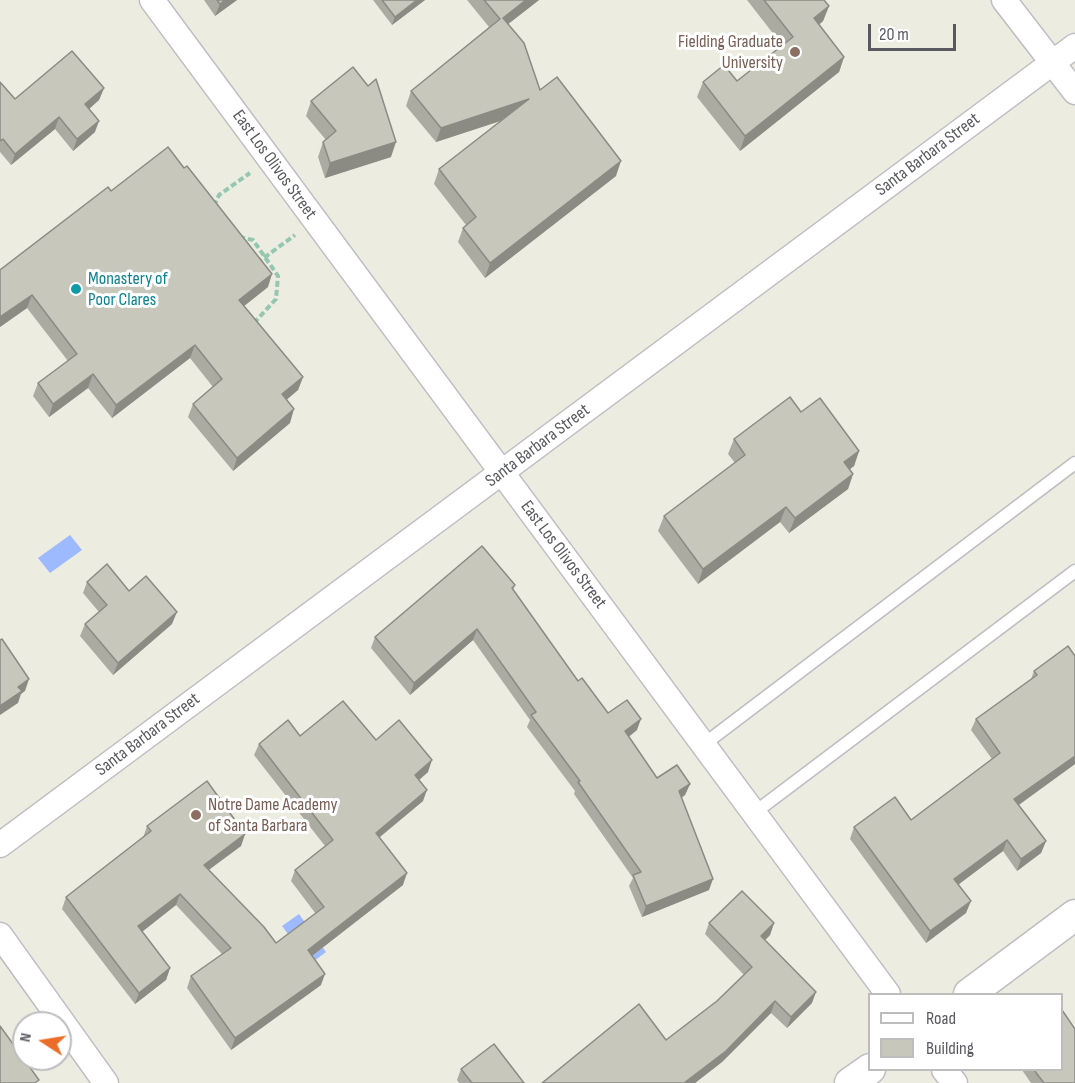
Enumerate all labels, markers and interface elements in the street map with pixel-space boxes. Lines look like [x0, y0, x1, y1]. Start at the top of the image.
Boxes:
scale bar [871, 12, 960, 50]
text: 20 m [879, 24, 909, 45]
place label: Fielding Graduate University [678, 31, 783, 74]
marker: Fielding Graduate University [788, 45, 802, 59]
street label: East Los Olivos Street [227, 106, 321, 224]
street label: Santa Barbara Street [872, 109, 984, 201]
place label: Monastery of Poor Clares [88, 268, 168, 310]
marker: Monastery of Poor Clares [69, 282, 83, 296]
street label: Santa Barbara Street [482, 400, 594, 492]
street label: East Los Olivos Street [515, 497, 611, 613]
street label: Santa Barbara Street [92, 689, 204, 781]
place label: Notre Dame Academy of Santa Barbara [208, 794, 337, 836]
marker: Notre Dame Academy of Santa Barbara [189, 808, 203, 822]
legend [868, 993, 1063, 1071]
text: Road [926, 1008, 956, 1029]
north arrow [12, 1011, 72, 1071]
text: N [16, 1031, 36, 1044]
text: Building [926, 1038, 974, 1059]

